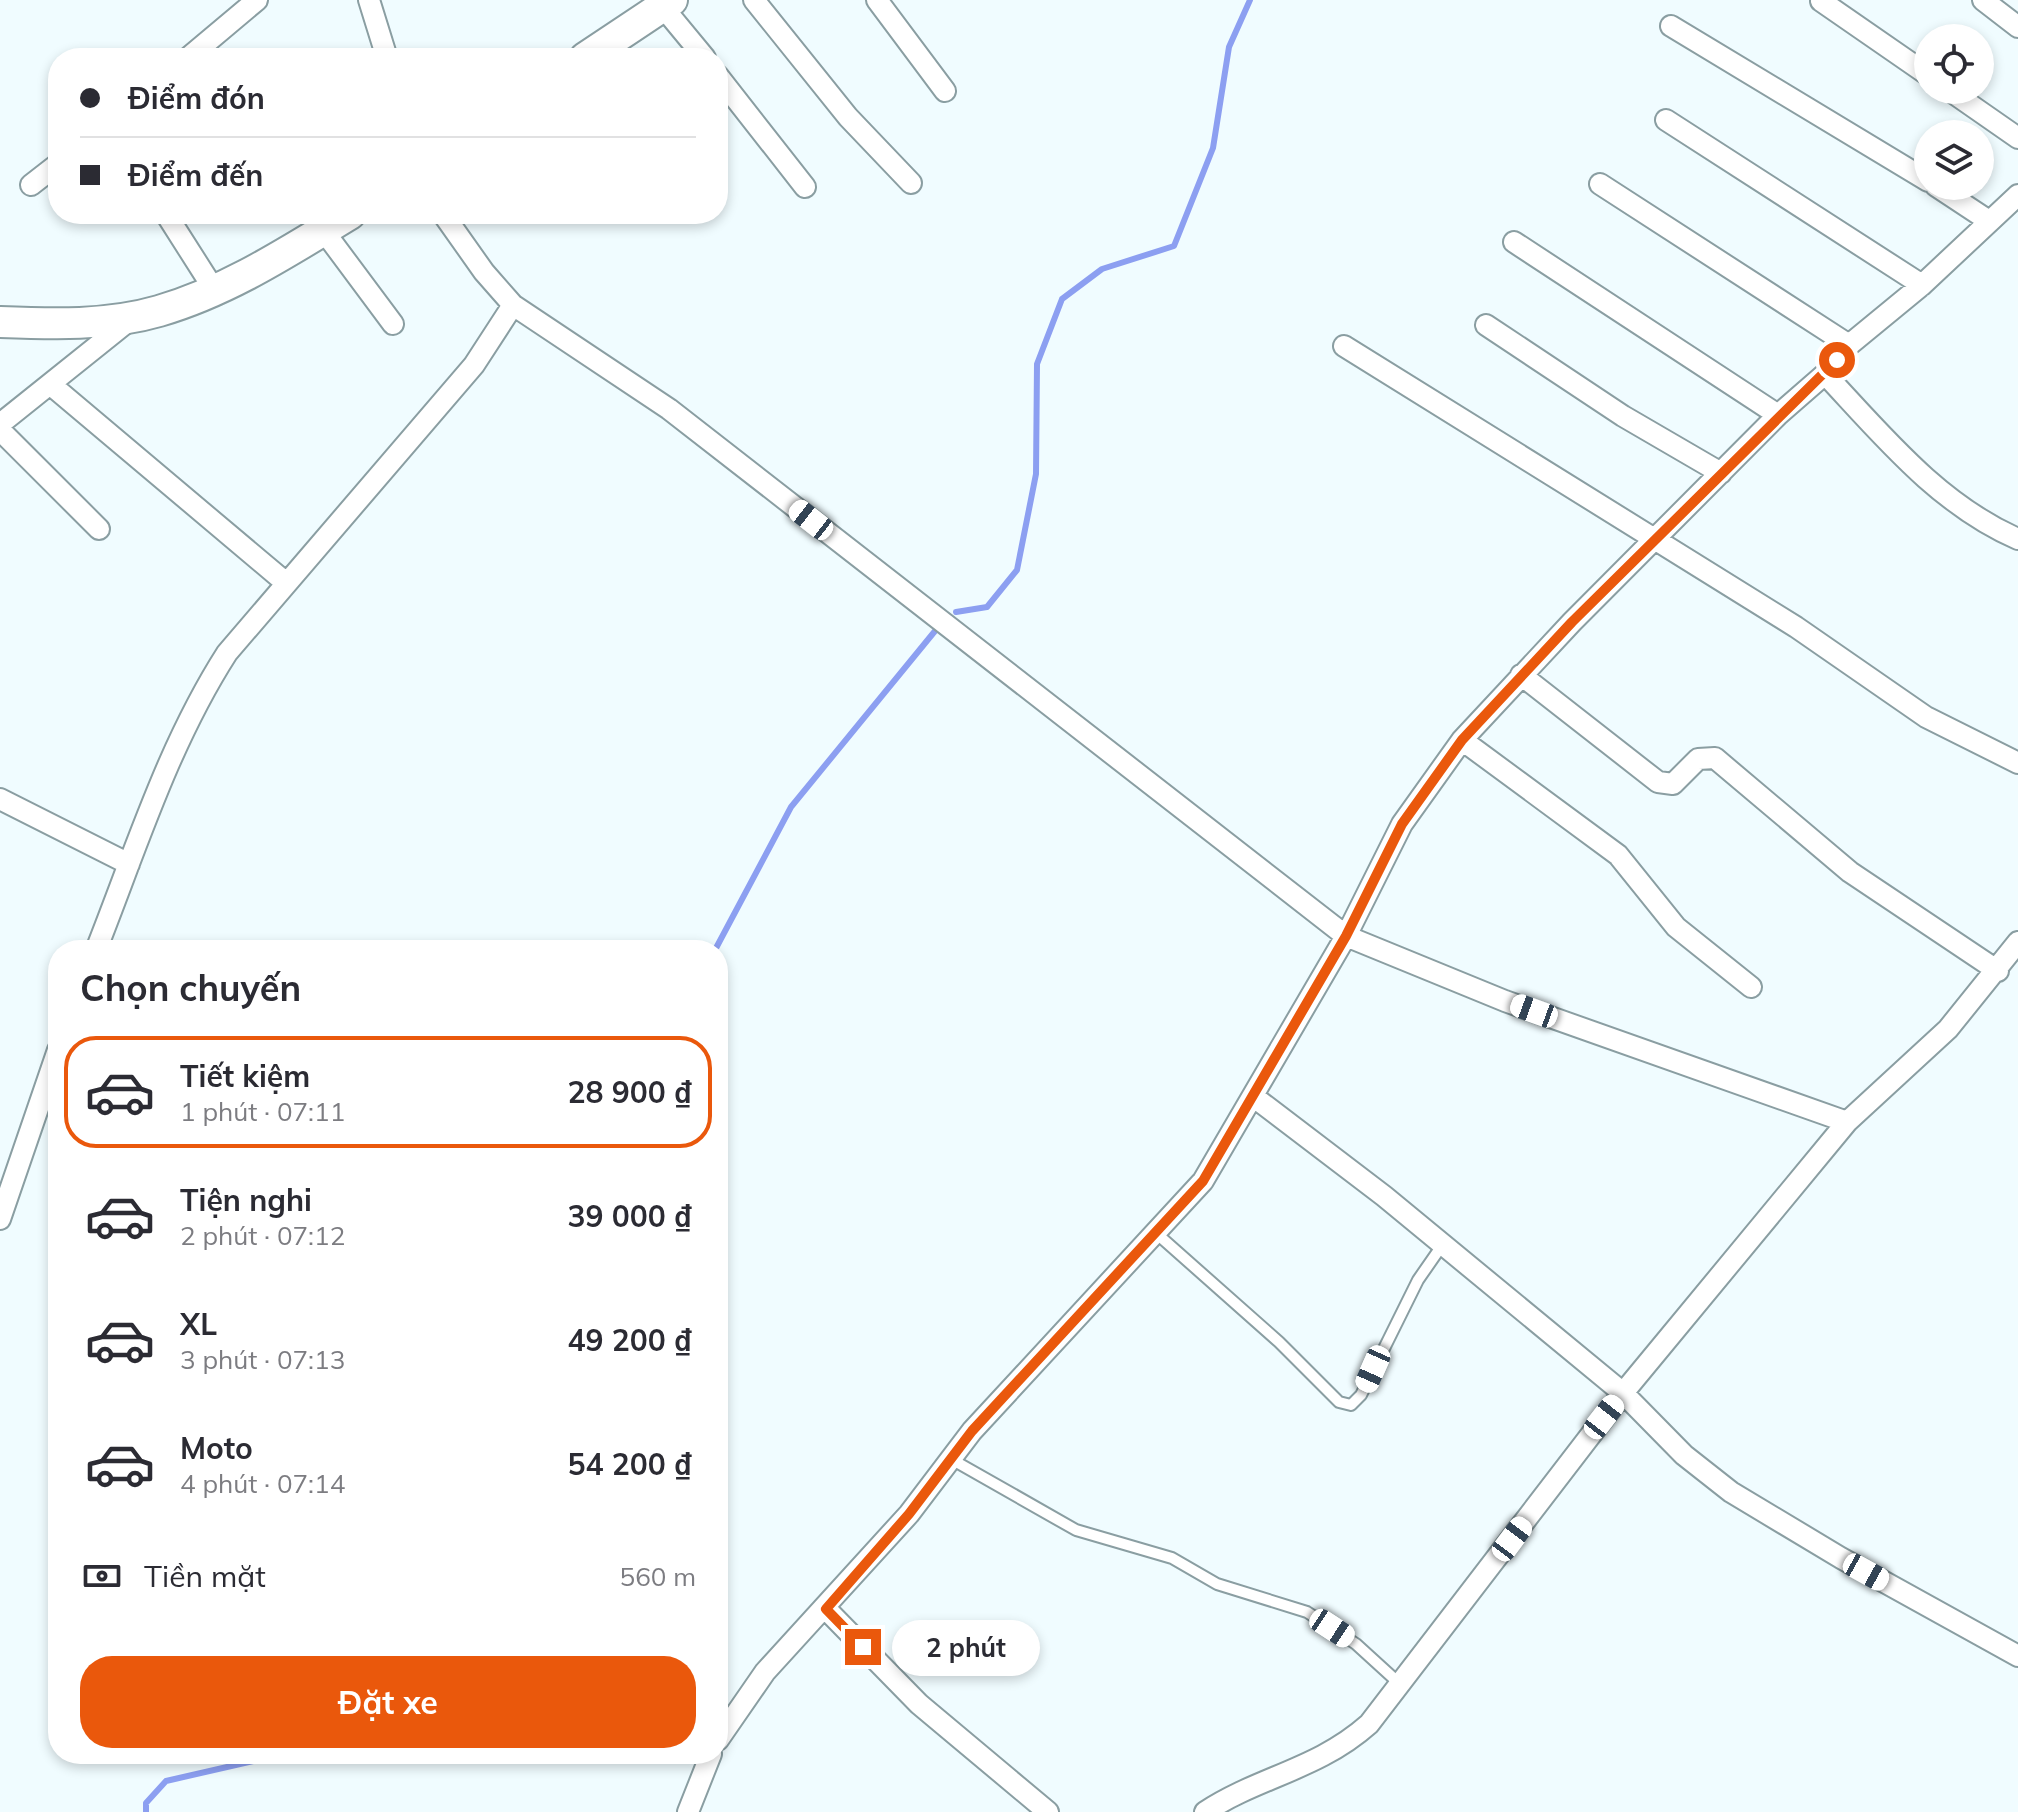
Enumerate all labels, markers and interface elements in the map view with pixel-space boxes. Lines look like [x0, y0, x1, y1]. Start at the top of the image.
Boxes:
map controls [1914, 24, 1994, 200]
button: locate [1914, 24, 1994, 104]
text: Điểm đón [128, 79, 265, 117]
button: layers [1914, 120, 1994, 200]
text: Điểm đến [128, 156, 263, 194]
route start [1819, 342, 1855, 378]
car [785, 496, 837, 544]
text: Chọn chuyến [80, 965, 301, 1010]
car [1507, 992, 1561, 1030]
icon: car [84, 1056, 156, 1128]
text: Tiết kiệm [180, 1057, 310, 1095]
text: 28 900 ₫ [568, 1073, 692, 1111]
text: 1 phút · 07:11 [180, 1095, 345, 1128]
icon: car [84, 1180, 156, 1252]
text: Tiện nghi [180, 1181, 312, 1219]
text: 39 000 ₫ [568, 1197, 692, 1235]
text: 2 phút · 07:12 [180, 1219, 345, 1252]
icon: car [84, 1304, 156, 1376]
text: XL [180, 1305, 217, 1343]
text: 49 200 ₫ [568, 1321, 692, 1359]
car [1352, 1342, 1394, 1396]
text: 3 phút · 07:13 [180, 1343, 345, 1376]
car [1580, 1391, 1628, 1443]
icon: car [84, 1428, 156, 1500]
text: Moto [180, 1429, 253, 1467]
text: 54 200 ₫ [568, 1445, 692, 1483]
text: 4 phút · 07:14 [180, 1467, 345, 1500]
car [1488, 1513, 1536, 1565]
car [1839, 1550, 1893, 1594]
icon: cash [80, 1554, 124, 1598]
text: Tiền mặt [144, 1557, 266, 1595]
text: 560 m [620, 1560, 696, 1593]
car [1305, 1605, 1359, 1651]
callout: 2 phút [891, 1619, 1039, 1675]
route end [845, 1629, 881, 1665]
text: 2 phút [926, 1631, 1006, 1664]
button: Đặt xe [80, 1656, 696, 1748]

